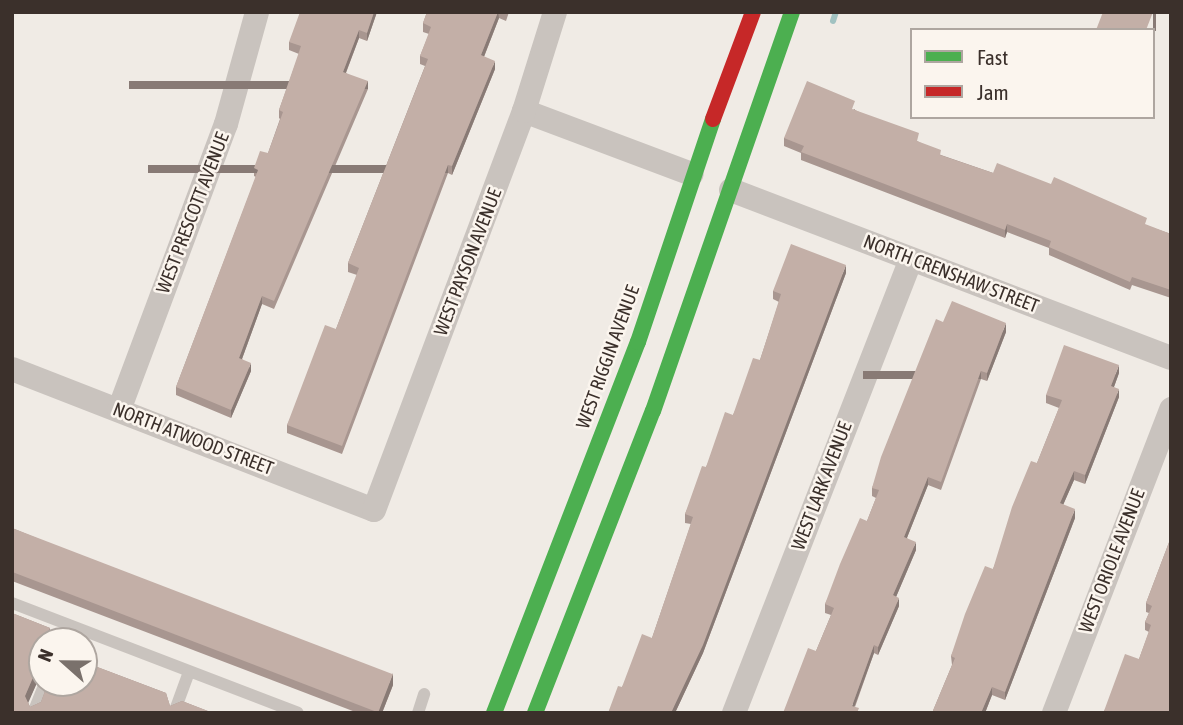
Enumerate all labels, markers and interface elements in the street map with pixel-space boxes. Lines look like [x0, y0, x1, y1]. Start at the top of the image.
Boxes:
legend [910, 28, 1155, 119]
text: Fast [977, 45, 1008, 69]
text: Jam [977, 80, 1009, 104]
street label: WEST PRESCOTT AVENUE [152, 129, 234, 297]
street label: WEST PAYSON AVENUE [429, 185, 507, 339]
street label: NORTH CRENSHAW STREET [860, 230, 1042, 318]
street label: WEST RIGGIN AVENUE [572, 282, 644, 432]
street label: NORTH ATWOOD STREET [110, 398, 276, 480]
street label: WEST LARK AVENUE [787, 419, 857, 553]
street label: WEST ORIOLE AVENUE [1074, 486, 1150, 636]
north arrow [28, 627, 98, 697]
text: N [33, 646, 58, 664]

